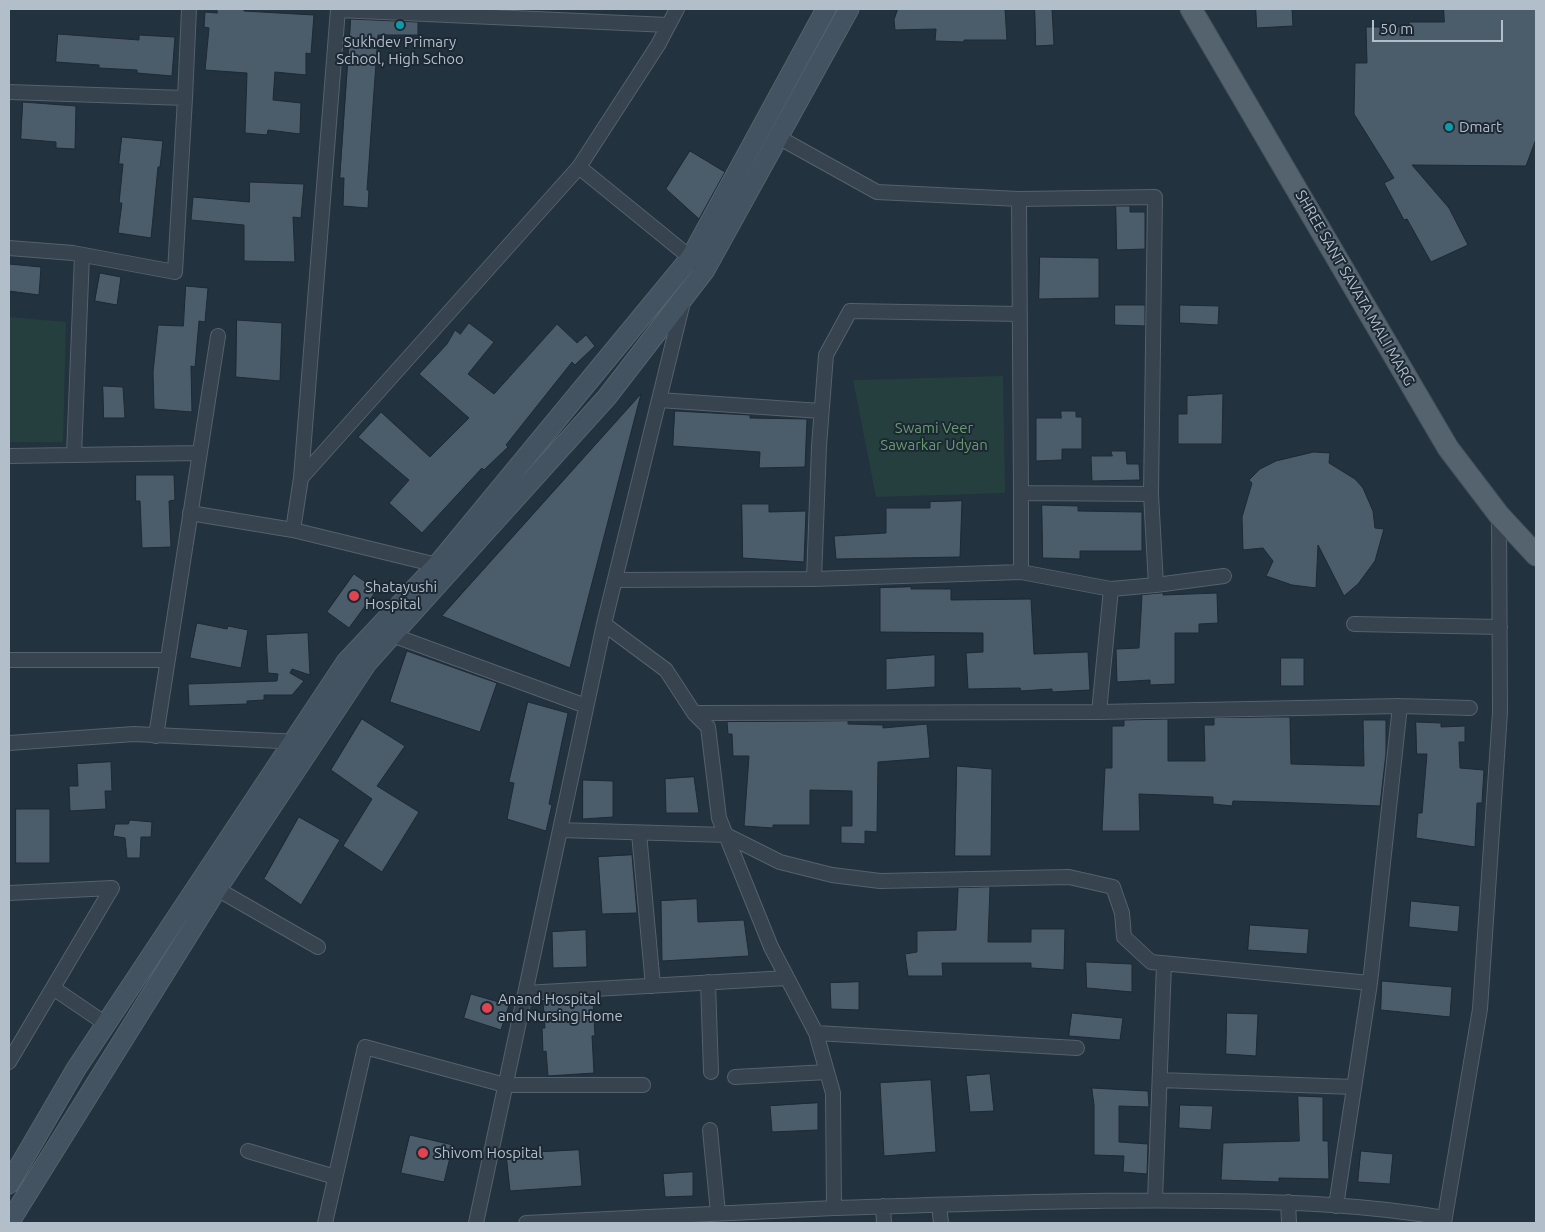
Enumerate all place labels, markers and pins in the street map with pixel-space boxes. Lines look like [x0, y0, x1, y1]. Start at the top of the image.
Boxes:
marker: Sukhdev Primary School, High Schoo [394, 19, 406, 31]
place label: Sukhdev Primary School, High Schoo [336, 33, 464, 68]
place label: Dmart [1459, 118, 1502, 136]
marker: Dmart [1443, 121, 1455, 133]
place label: Shatayushi Hospital [365, 578, 437, 613]
marker: Shatayushi Hospital [347, 589, 361, 603]
place label: Anand Hospital and Nursing Home [498, 990, 623, 1025]
marker: Anand Hospital and Nursing Home [480, 1001, 494, 1015]
place label: Shivom Hospital [434, 1144, 542, 1162]
marker: Shivom Hospital [416, 1146, 430, 1160]

